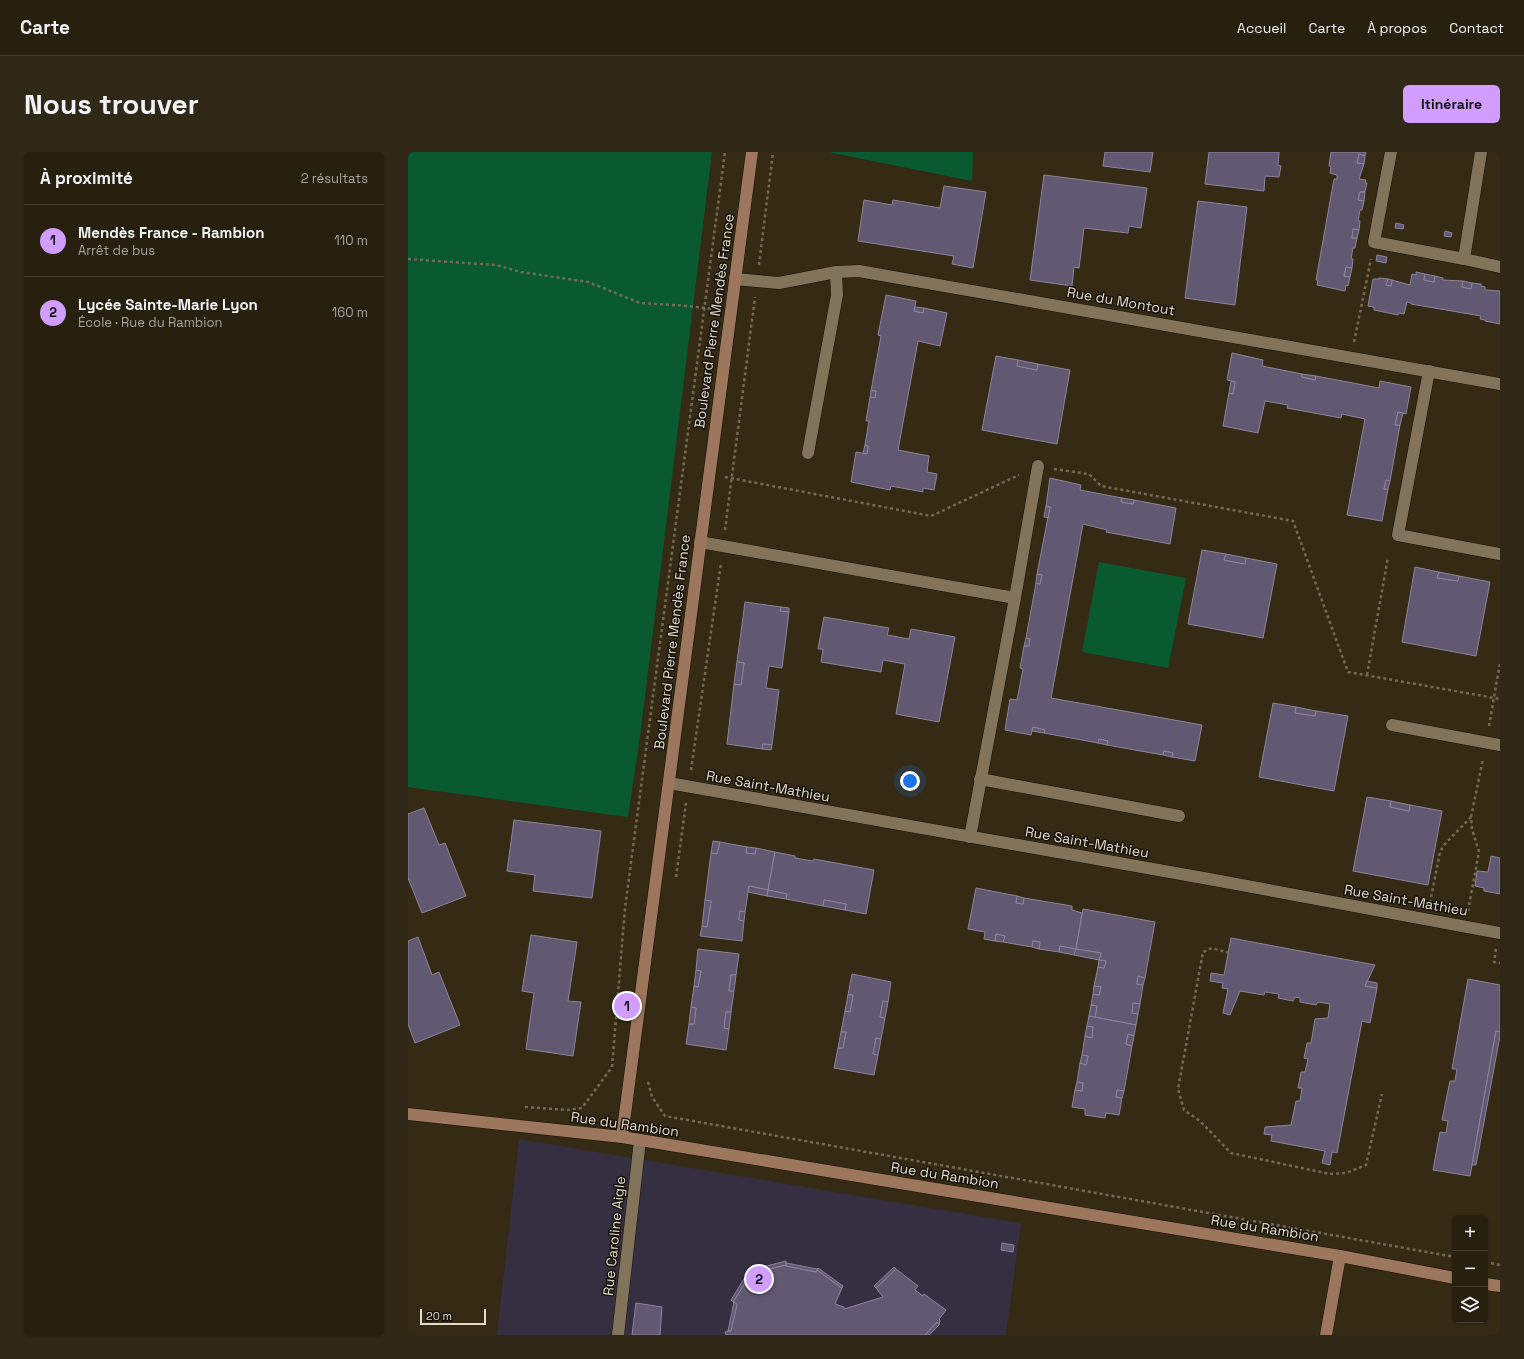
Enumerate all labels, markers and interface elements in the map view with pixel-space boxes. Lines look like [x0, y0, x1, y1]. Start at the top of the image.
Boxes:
text: Carte [20, 15, 70, 40]
text: Accueil [1237, 19, 1286, 37]
text: Carte [1308, 19, 1345, 37]
text: À propos [1367, 19, 1427, 37]
text: Contact [1449, 19, 1504, 37]
button: Itinéraire [1403, 85, 1500, 123]
text: Nous trouver [24, 86, 199, 122]
text: À proximité [40, 167, 133, 189]
text: 2 résultats [301, 170, 368, 187]
street label: Boulevard Pierre Mendès France [690, 213, 738, 429]
text: Mendès France - Rambion [78, 223, 264, 242]
text: 1 [50, 232, 56, 249]
text: 110 m [334, 232, 368, 249]
text: Arrêt de bus [78, 242, 155, 259]
street label: Rue du Montout [1066, 283, 1176, 319]
text: Lycée Sainte-Marie Lyon [78, 295, 258, 314]
text: 2 [49, 304, 57, 321]
text: 160 m [332, 304, 368, 321]
text: École · Rue du Rambion [78, 314, 222, 331]
street label: Boulevard Pierre Mendès France [650, 534, 694, 750]
street label: Rue Saint-Mathieu [705, 766, 831, 806]
your location [900, 771, 920, 791]
street label: Rue Saint-Mathieu [1024, 822, 1150, 862]
street label: Rue Saint-Mathieu [1343, 880, 1469, 920]
pin: 1 [614, 991, 640, 1021]
street label: Rue du Rambion [570, 1107, 680, 1141]
street label: Rue du Rambion [890, 1158, 1000, 1192]
street label: Rue Caroline Aigle [599, 1175, 629, 1297]
street label: Rue du Rambion [1210, 1211, 1320, 1245]
map controls [1452, 1215, 1488, 1323]
button: + [1452, 1215, 1488, 1251]
button: − [1452, 1251, 1488, 1287]
pin: 2 [746, 1264, 772, 1294]
button: layers [1452, 1287, 1488, 1323]
scale bar [420, 1307, 486, 1326]
text: 20 m [426, 1309, 452, 1323]

